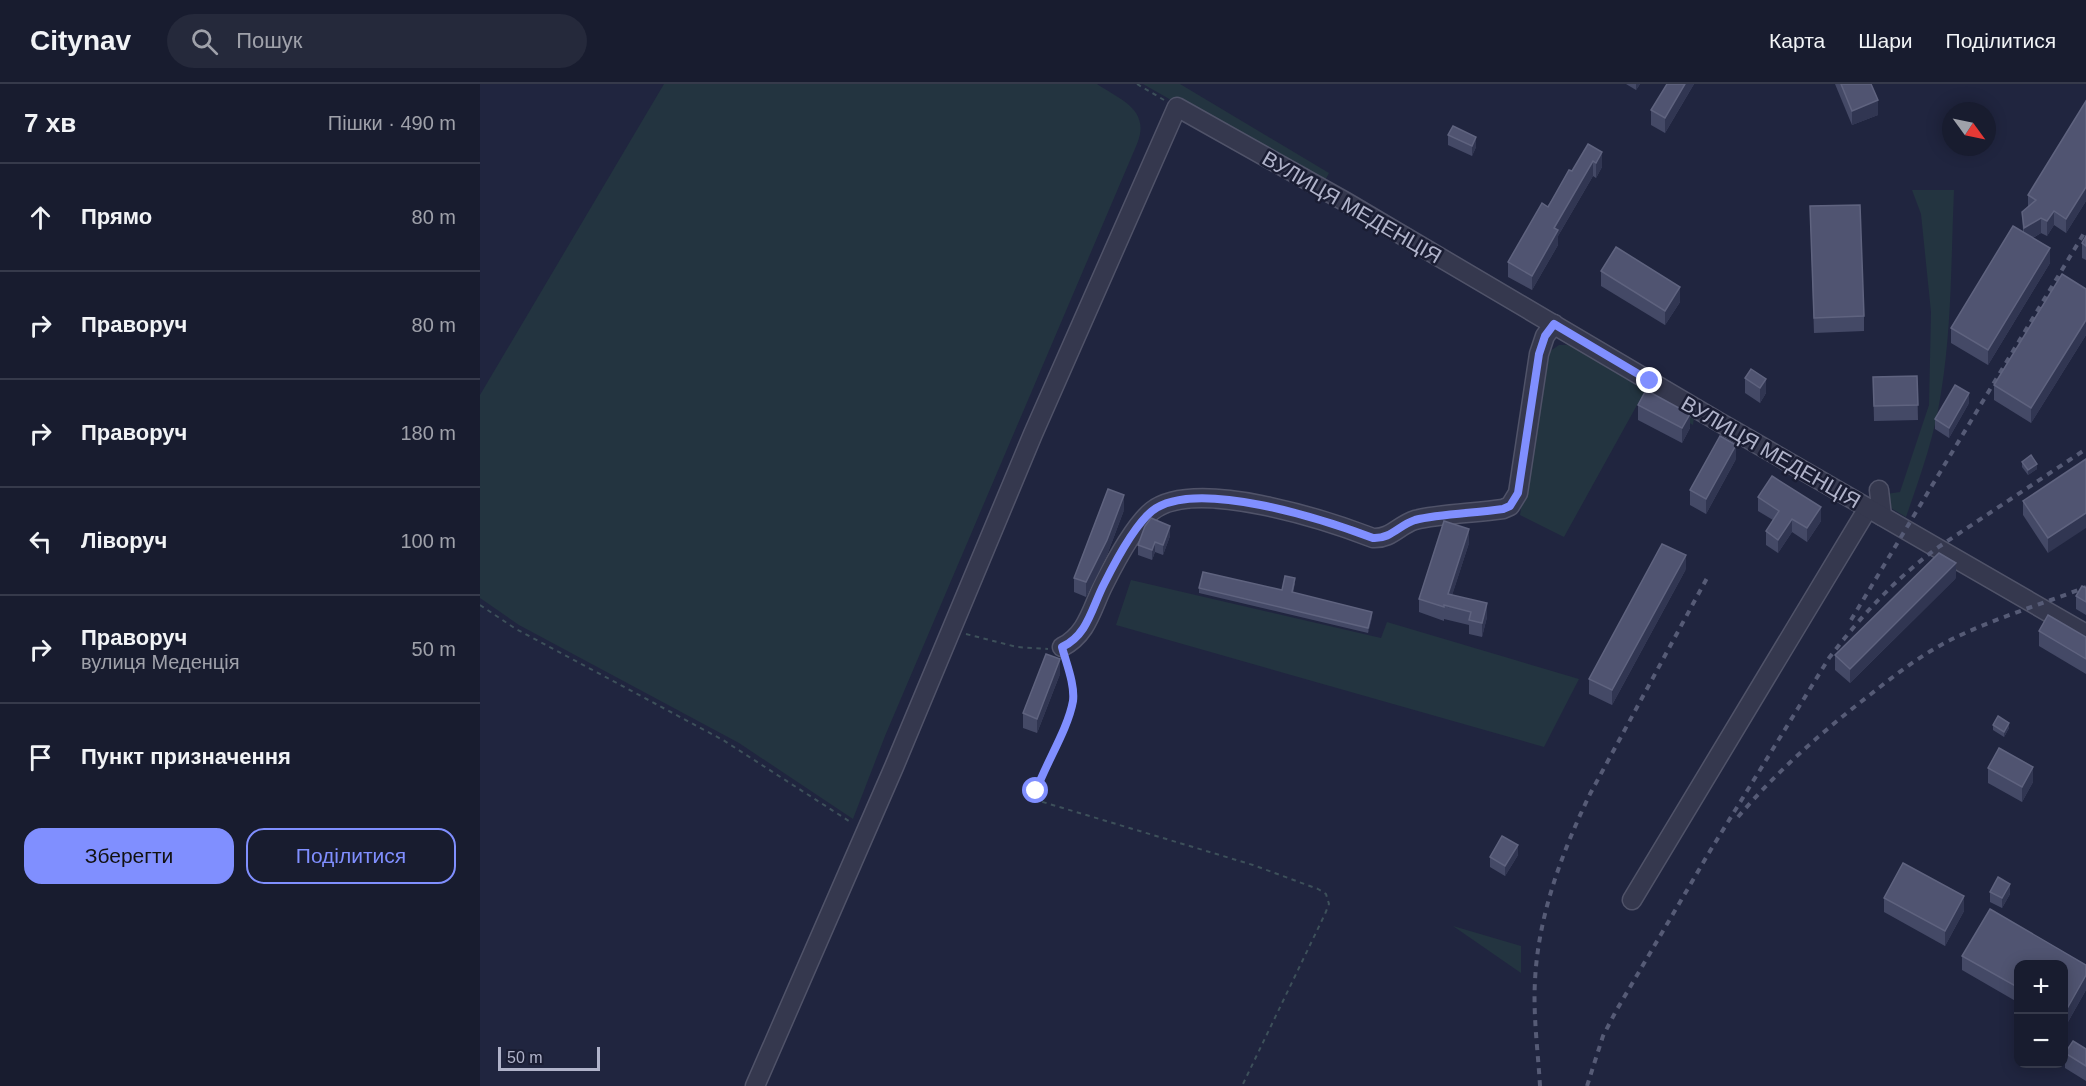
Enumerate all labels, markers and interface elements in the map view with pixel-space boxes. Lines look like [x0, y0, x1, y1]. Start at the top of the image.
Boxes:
search box [167, 14, 587, 68]
text: Citynav [30, 25, 131, 56]
icon: search [188, 25, 221, 58]
text: Пошук [236, 28, 302, 53]
text: Карта [1769, 29, 1825, 52]
text: Шари [1858, 29, 1913, 52]
text: Поділитися [1946, 29, 2056, 52]
north arrow [1942, 102, 1996, 156]
text: 7 хв [24, 108, 76, 138]
text: Пішки · 490 m [328, 112, 456, 134]
street label: ВУЛИЦЯ МЕДЕНЦІЯ [1258, 146, 1446, 268]
icon: ahead [24, 201, 57, 234]
text: Прямо [81, 204, 152, 229]
text: 80 m [412, 206, 456, 228]
icon: right [24, 309, 57, 342]
text: Праворуч [81, 312, 187, 337]
text: 80 m [412, 314, 456, 336]
route end [1636, 367, 1662, 393]
street label: ВУЛИЦЯ МЕДЕНЦІЯ [1677, 391, 1865, 513]
icon: right [24, 417, 57, 450]
text: Праворуч [81, 420, 187, 445]
text: 180 m [400, 422, 456, 444]
icon: left [24, 525, 57, 558]
text: Ліворуч [81, 528, 167, 553]
text: 100 m [400, 530, 456, 552]
text: Праворуч [81, 625, 187, 650]
icon: right [24, 633, 57, 666]
text: 50 m [412, 638, 456, 660]
text: вулиця Меденція [81, 651, 240, 673]
icon: arrive [24, 741, 57, 774]
text: Пункт призначення [81, 744, 291, 769]
route start [1022, 777, 1048, 803]
button: Зберегти [24, 828, 234, 884]
button: Поділитися [246, 828, 456, 884]
map controls [2014, 960, 2068, 1068]
button: + [2014, 960, 2068, 1014]
button: − [2014, 1014, 2068, 1068]
scale bar [498, 1044, 600, 1072]
text: 50 m [507, 1049, 543, 1066]

